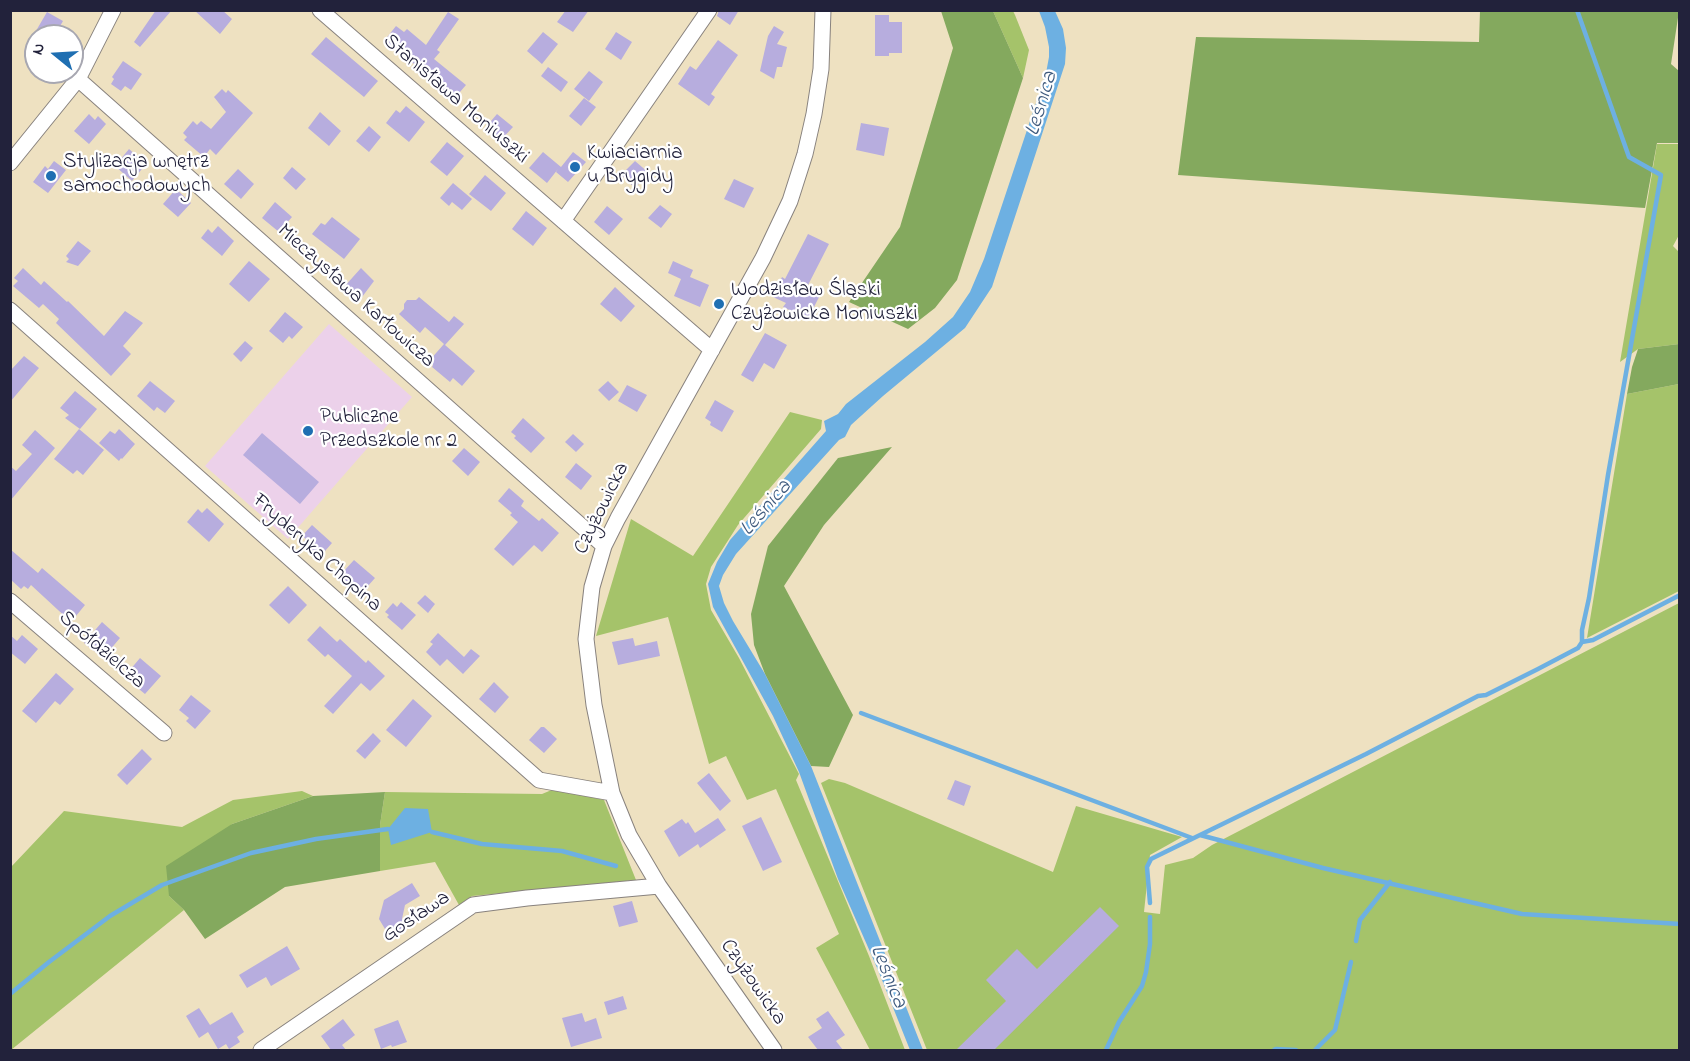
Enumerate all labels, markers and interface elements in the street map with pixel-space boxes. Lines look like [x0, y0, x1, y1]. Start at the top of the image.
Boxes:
north arrow [24, 24, 84, 84]
street label: Stanisława Moniuszki [377, 30, 533, 170]
text: N [26, 40, 52, 58]
water label: Leśnica [1021, 69, 1065, 139]
place label: Kwiaciarnia u Brygidy [587, 142, 683, 192]
place label: Stylizacja wnętrz samochodowych [63, 151, 211, 201]
marker: Kwiaciarnia u Brygidy [568, 160, 582, 174]
marker: Stylizacja wnętrz samochodowych [44, 169, 58, 183]
street label: Mieczysława Karłowicza [271, 220, 439, 374]
place label: Wodzisław Śląski Czyżowicka Moniuszki [731, 279, 918, 329]
marker: Wodzisław Śląski Czyżowicka Moniuszki [712, 297, 726, 311]
place label: Publiczne Przedszkole nr 2 [320, 406, 457, 456]
marker: Publiczne Przedszkole nr 2 [301, 424, 315, 438]
street label: Czyżowicka [570, 459, 636, 559]
water label: Leśnica [736, 476, 798, 542]
street label: Fryderyka Chopina [246, 489, 386, 619]
street label: Spółdzielcza [52, 606, 150, 696]
street label: Gosława [378, 886, 456, 950]
street label: Czyżowicka [713, 935, 791, 1031]
water label: Leśnica [862, 942, 912, 1012]

